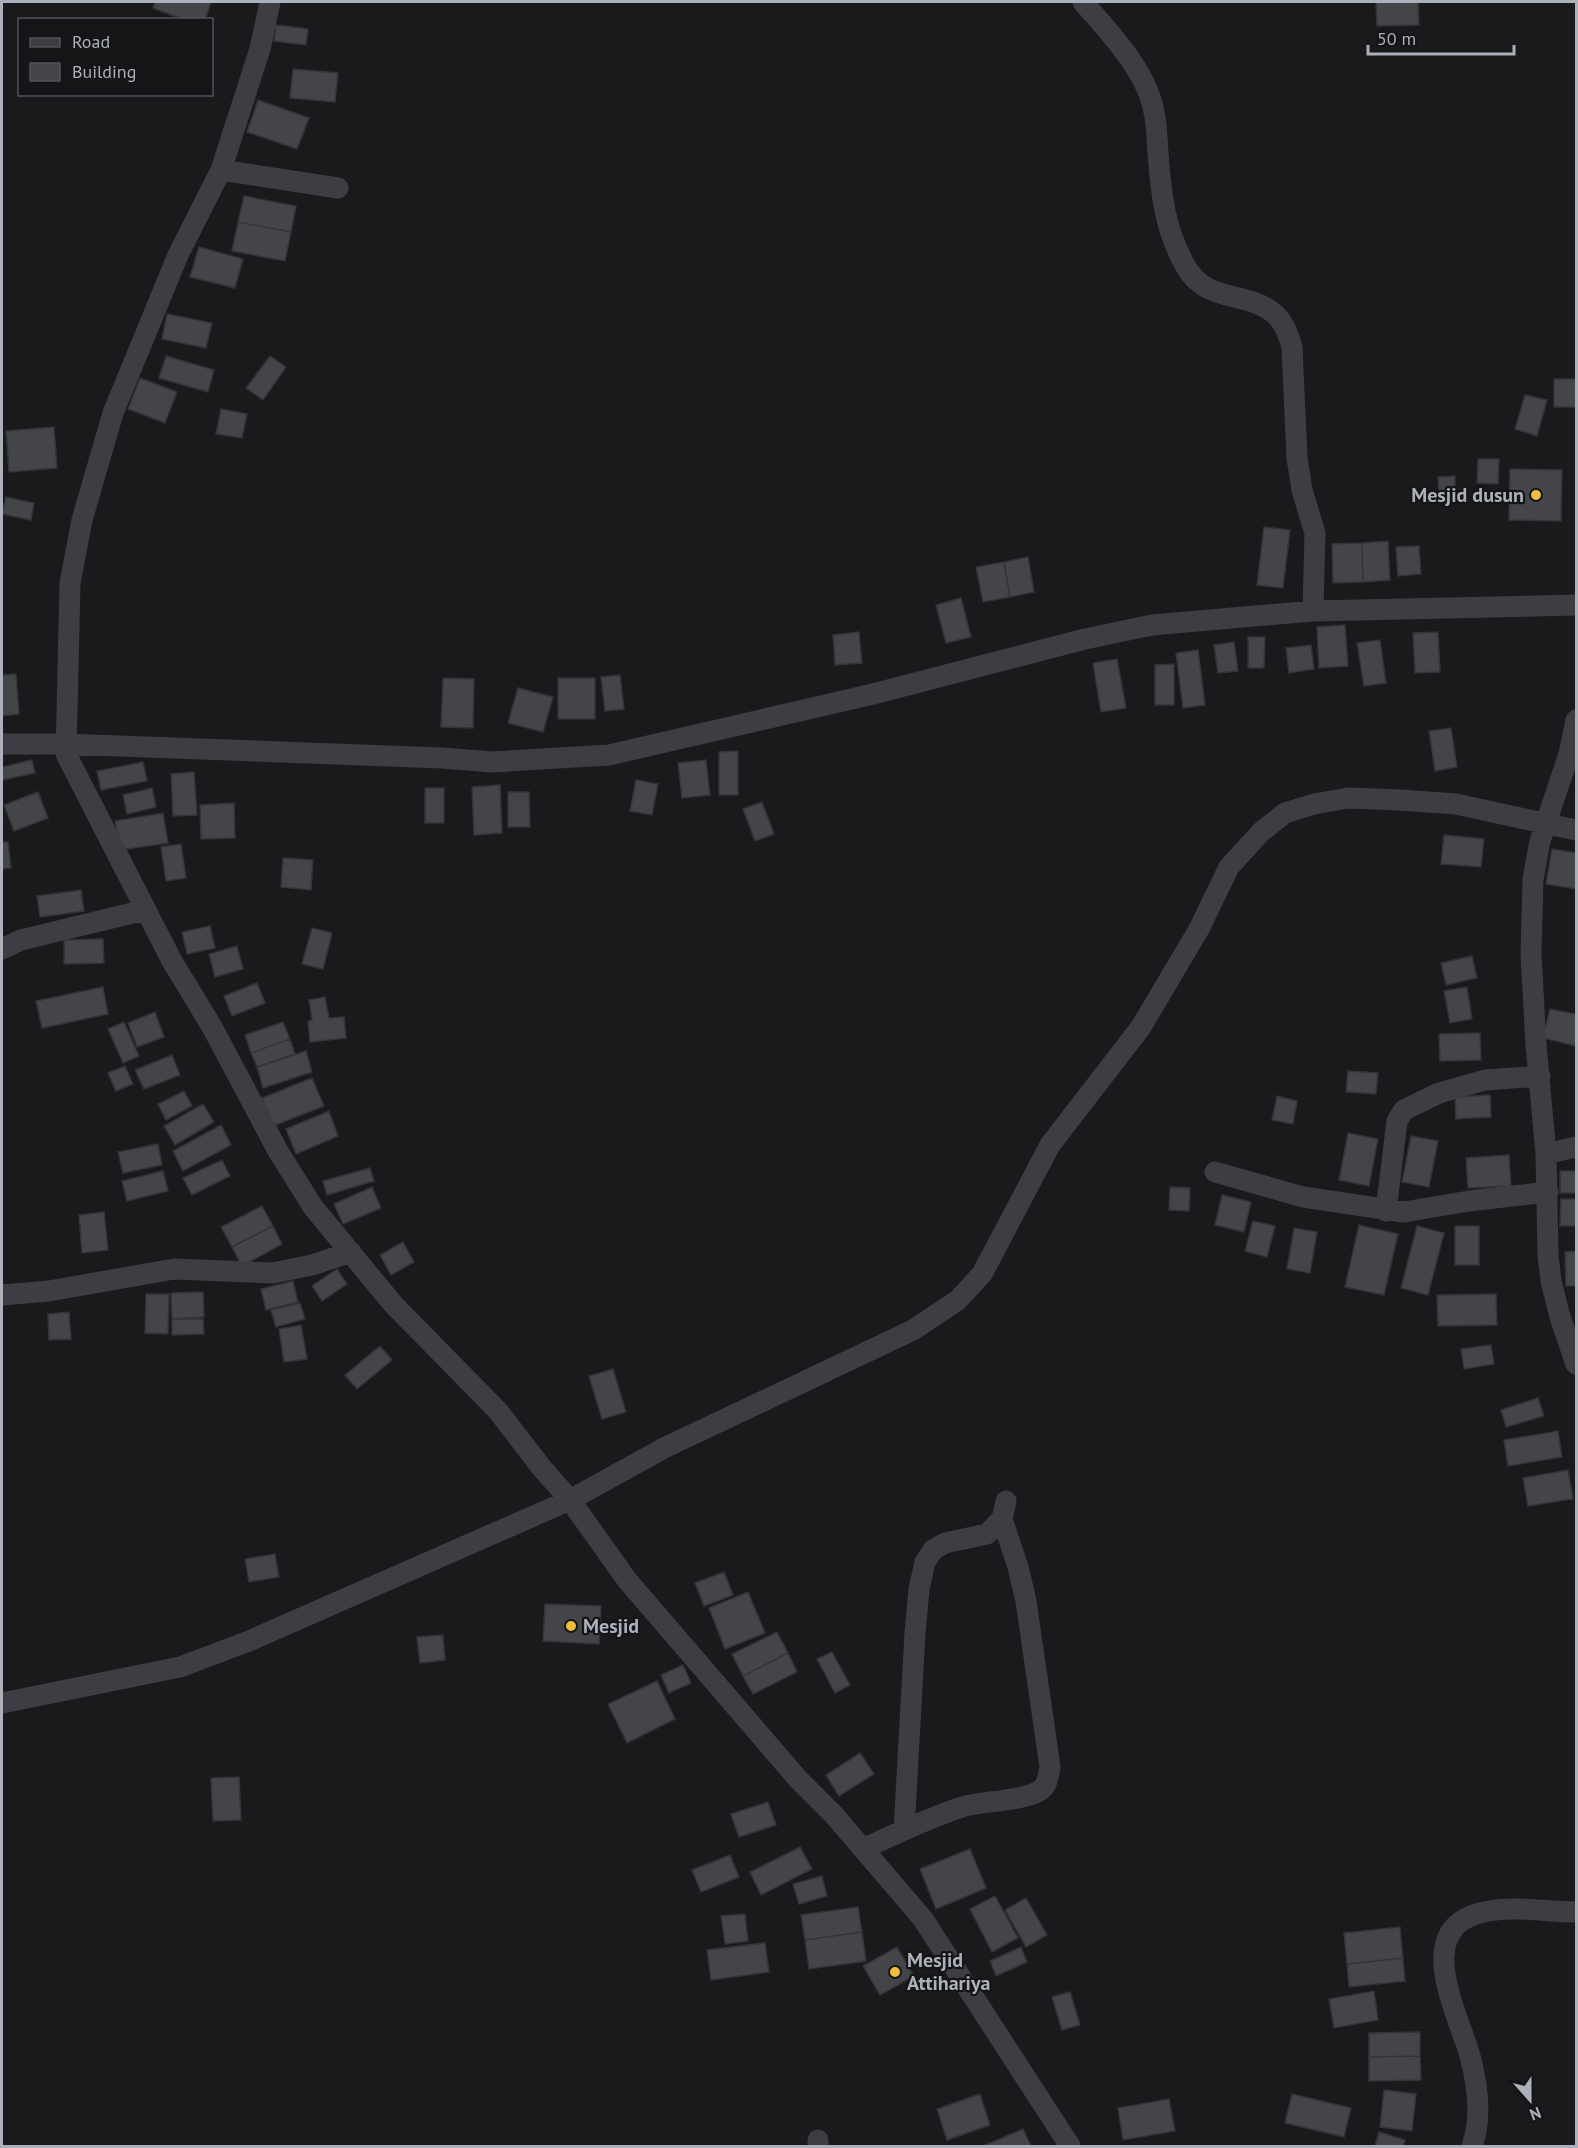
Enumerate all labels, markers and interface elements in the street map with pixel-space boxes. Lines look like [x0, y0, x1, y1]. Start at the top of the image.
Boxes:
legend [18, 18, 213, 96]
scale bar [1368, 18, 1514, 56]
text: 50 m [1377, 27, 1416, 50]
text: Road [72, 30, 110, 53]
text: Building [72, 60, 136, 83]
place label: Mesjid dusun [1411, 482, 1524, 508]
marker: Mesjid dusun [1529, 488, 1543, 502]
place label: Mesjid [583, 1613, 639, 1639]
marker: Mesjid [564, 1619, 578, 1633]
place label: Mesjid Attihariya [907, 1947, 991, 1996]
marker: Mesjid Attihariya [888, 1965, 902, 1979]
north arrow [1500, 2070, 1560, 2130]
text: N [1527, 2103, 1544, 2125]

